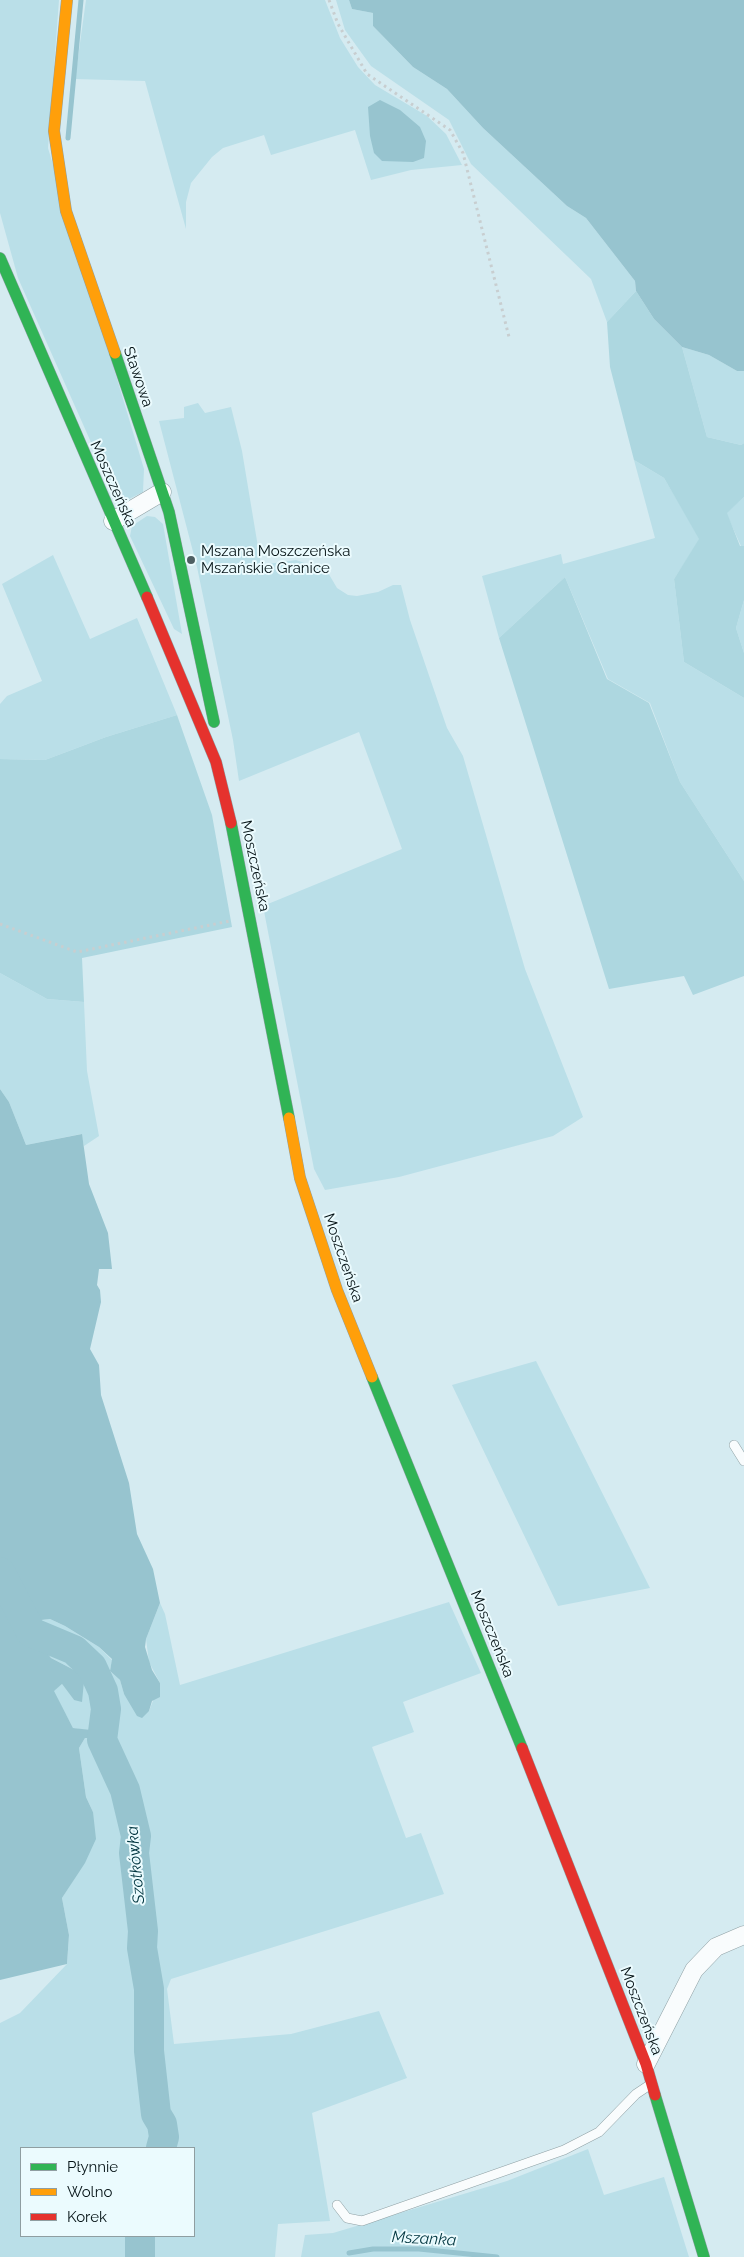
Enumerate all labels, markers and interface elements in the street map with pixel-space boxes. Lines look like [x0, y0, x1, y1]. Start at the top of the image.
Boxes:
street label: Stawowa [119, 344, 157, 410]
street label: Moszczeńska [86, 438, 140, 530]
place label: Mszana Moszczeńska Mszańskie Granice [201, 542, 350, 577]
marker: Mszana Moszczeńska Mszańskie Granice [185, 554, 197, 566]
street label: Moszczeńska [237, 819, 273, 913]
street label: Moszczeńska [319, 1211, 367, 1305]
street label: Moszczeńska [466, 1588, 518, 1680]
water label: Szotkówka [123, 1825, 149, 1905]
street label: Moszczeńska [616, 1964, 666, 2058]
legend [20, 2147, 195, 2237]
text: Płynnie [67, 2158, 118, 2176]
text: Wolno [67, 2183, 112, 2201]
text: Korek [67, 2208, 107, 2226]
water label: Mszanka [391, 2228, 457, 2250]

